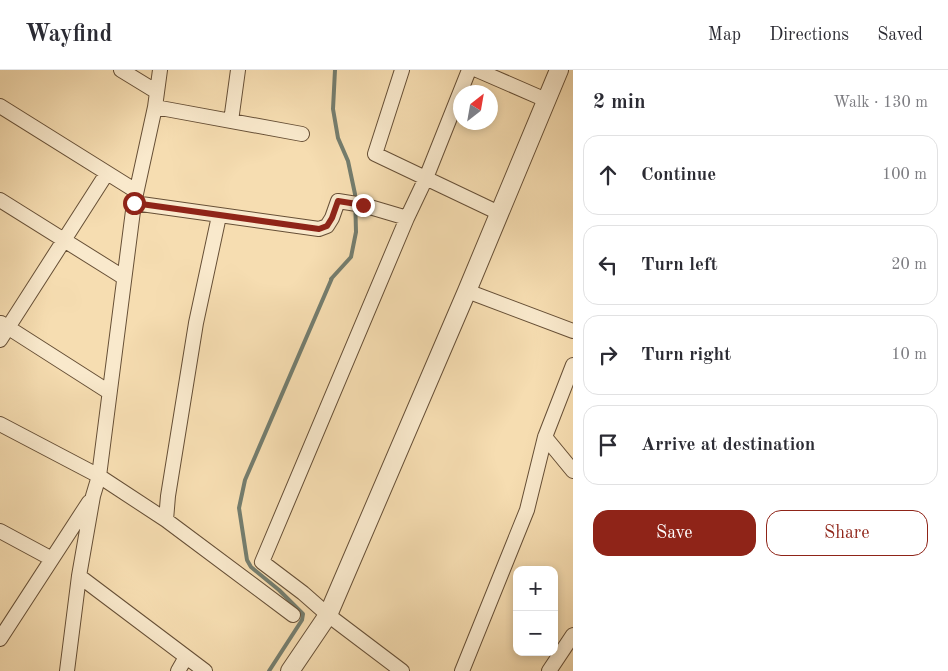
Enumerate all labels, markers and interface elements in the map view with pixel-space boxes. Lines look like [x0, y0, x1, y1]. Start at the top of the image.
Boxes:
text: Wayfind [25, 23, 112, 47]
text: Map [708, 26, 741, 44]
text: Directions [769, 26, 849, 44]
text: Saved [877, 26, 923, 44]
north arrow [453, 85, 498, 130]
text: 2 min [593, 92, 646, 113]
text: Walk · 130 m [833, 95, 928, 111]
icon: ahead [594, 161, 622, 189]
text: Continue [641, 166, 716, 185]
text: 100 m [882, 167, 927, 183]
route start [123, 192, 146, 215]
route end [352, 194, 375, 217]
icon: left [594, 251, 622, 279]
text: Turn left [641, 256, 718, 275]
text: 20 m [891, 257, 927, 273]
icon: right [594, 341, 622, 369]
text: Turn right [641, 346, 731, 365]
text: 10 m [891, 347, 927, 363]
icon: arrive [594, 431, 622, 459]
text: Arrive at destination [641, 436, 815, 455]
button: Save [593, 510, 756, 556]
button: Share [766, 510, 928, 556]
map controls [513, 566, 558, 656]
button: + [513, 566, 558, 611]
button: − [513, 611, 558, 656]

